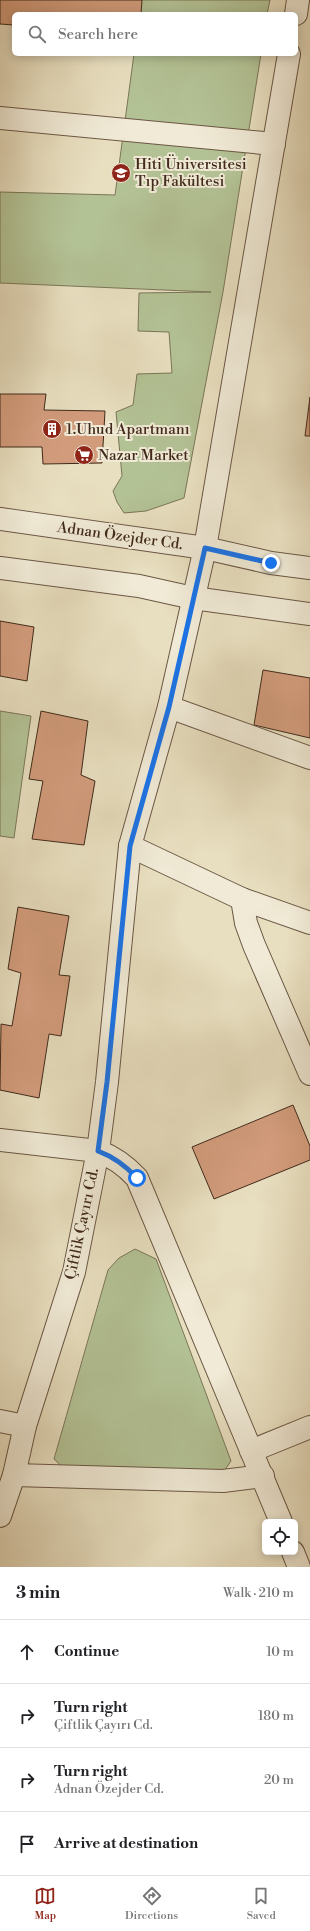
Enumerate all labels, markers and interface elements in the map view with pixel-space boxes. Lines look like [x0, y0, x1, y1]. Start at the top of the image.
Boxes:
search box [12, 12, 298, 56]
icon: search [26, 23, 48, 45]
text: Search here [58, 25, 138, 44]
place label: Hiti Üniversitesi Tıp Fakültesi [135, 154, 247, 191]
school or university icon: Hiti Üniversitesi Tıp Fakültesi [110, 162, 132, 184]
building icon: 1.Uhud Apartmanı [41, 418, 63, 440]
place label: 1.Uhud Apartmanı [66, 420, 190, 439]
supermarket icon: Nazar Market [73, 444, 95, 466]
place label: Nazar Market [98, 446, 189, 465]
street label: Adnan Özejder Cd. [55, 517, 184, 554]
route end [262, 554, 280, 572]
street label: Çiftlik Çayırı Cd. [61, 1166, 103, 1282]
route start [128, 1169, 146, 1187]
map controls [262, 1519, 298, 1555]
button: locate [262, 1519, 298, 1555]
text: 3 min [16, 1582, 60, 1604]
text: Walk · 210 m [223, 1585, 294, 1601]
icon: ahead [16, 1641, 38, 1663]
text: Continue [54, 1642, 119, 1661]
text: 10 m [266, 1644, 294, 1660]
text: Turn right [54, 1698, 128, 1717]
icon: right [16, 1705, 38, 1727]
text: 180 m [258, 1708, 294, 1724]
text: Çiftlik Çayırı Cd. [54, 1717, 153, 1733]
text: Turn right [54, 1762, 128, 1781]
icon: right [16, 1769, 38, 1791]
text: 20 m [264, 1772, 294, 1788]
text: Adnan Özejder Cd. [54, 1781, 164, 1797]
icon: arrive [16, 1833, 38, 1855]
text: Arrive at destination [54, 1834, 198, 1853]
tab: Map [34, 1885, 56, 1923]
tab: Directions [125, 1885, 178, 1923]
tab: Saved [247, 1885, 276, 1923]

